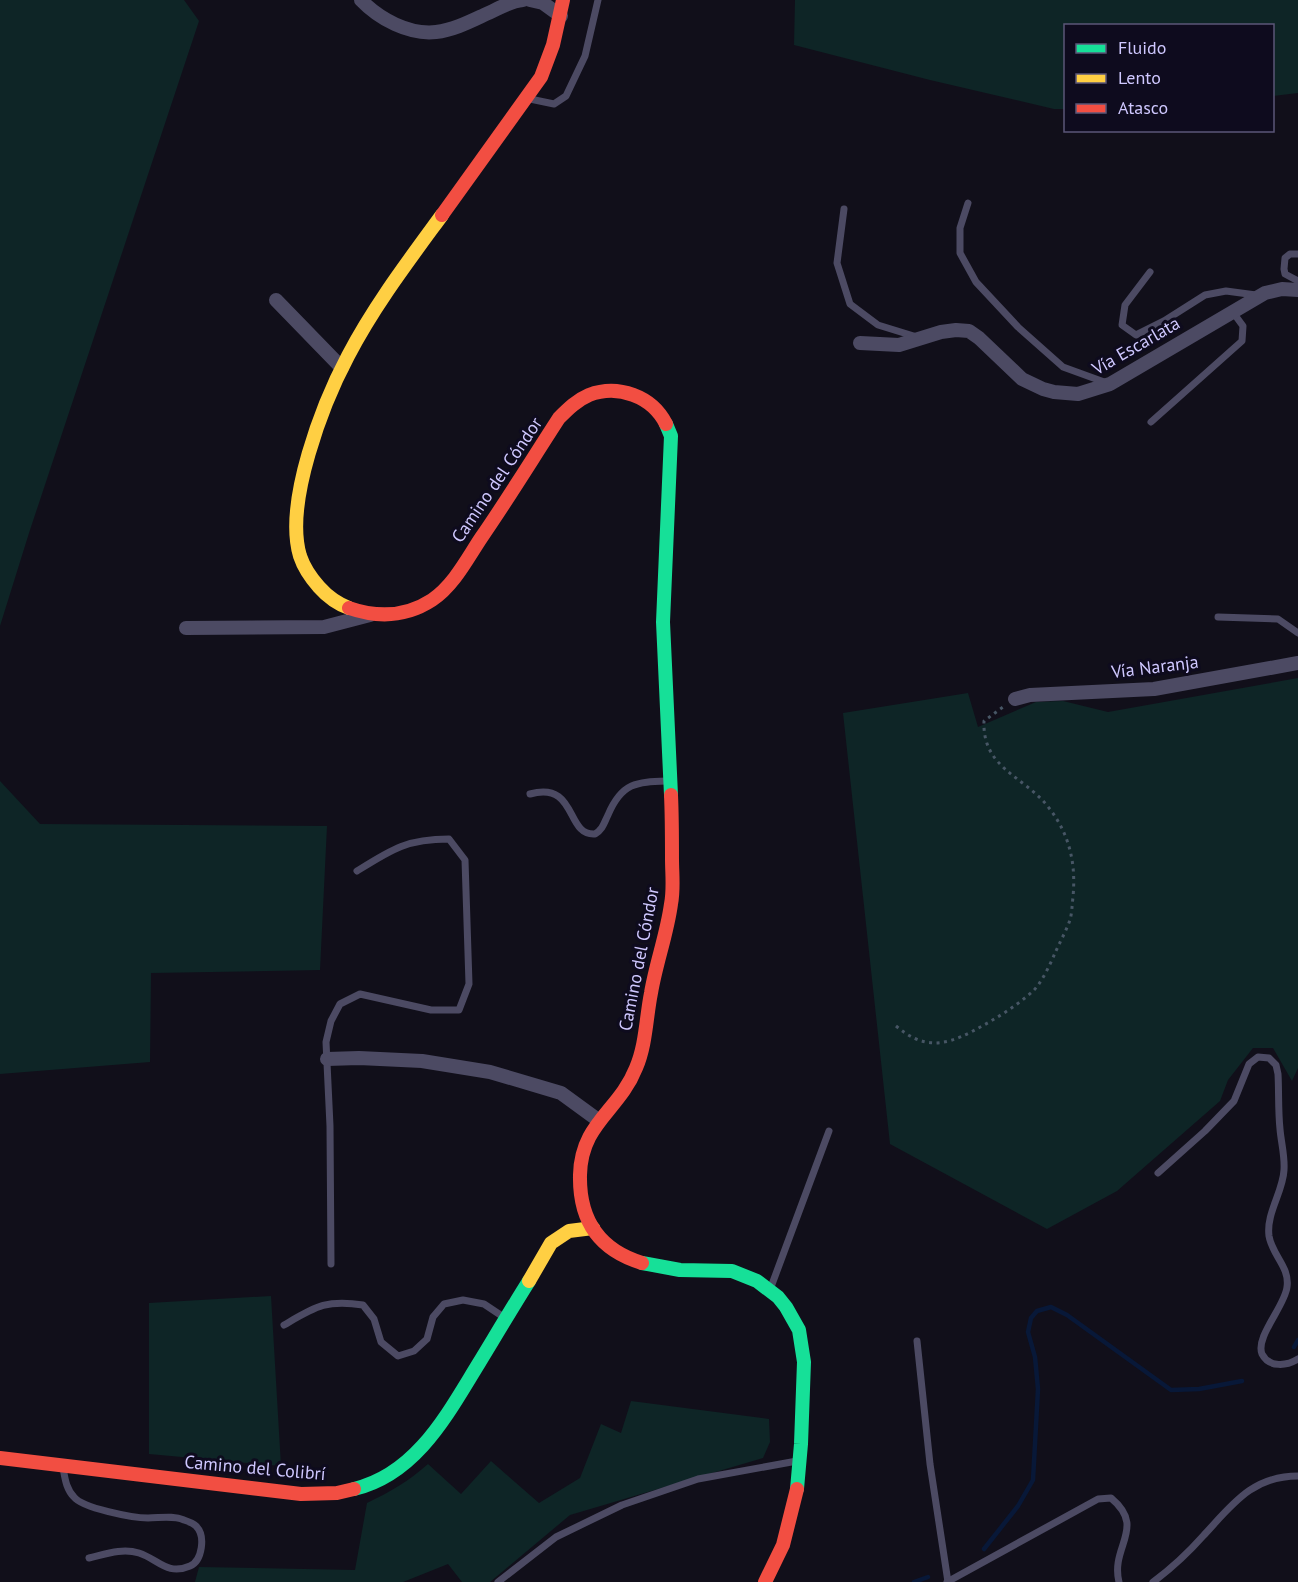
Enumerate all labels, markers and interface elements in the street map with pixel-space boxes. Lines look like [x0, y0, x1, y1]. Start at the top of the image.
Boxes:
legend [1064, 24, 1274, 132]
text: Fluido [1118, 36, 1166, 59]
text: Lento [1118, 66, 1161, 89]
text: Atasco [1118, 96, 1168, 119]
street label: Vía Escarlata [1087, 311, 1184, 380]
street label: Camino del Cóndor [446, 413, 547, 547]
street label: Vía Naranja [1109, 650, 1200, 683]
street label: Camino del Cóndor [613, 885, 664, 1033]
street label: Camino del Colibrí [184, 1450, 327, 1485]

